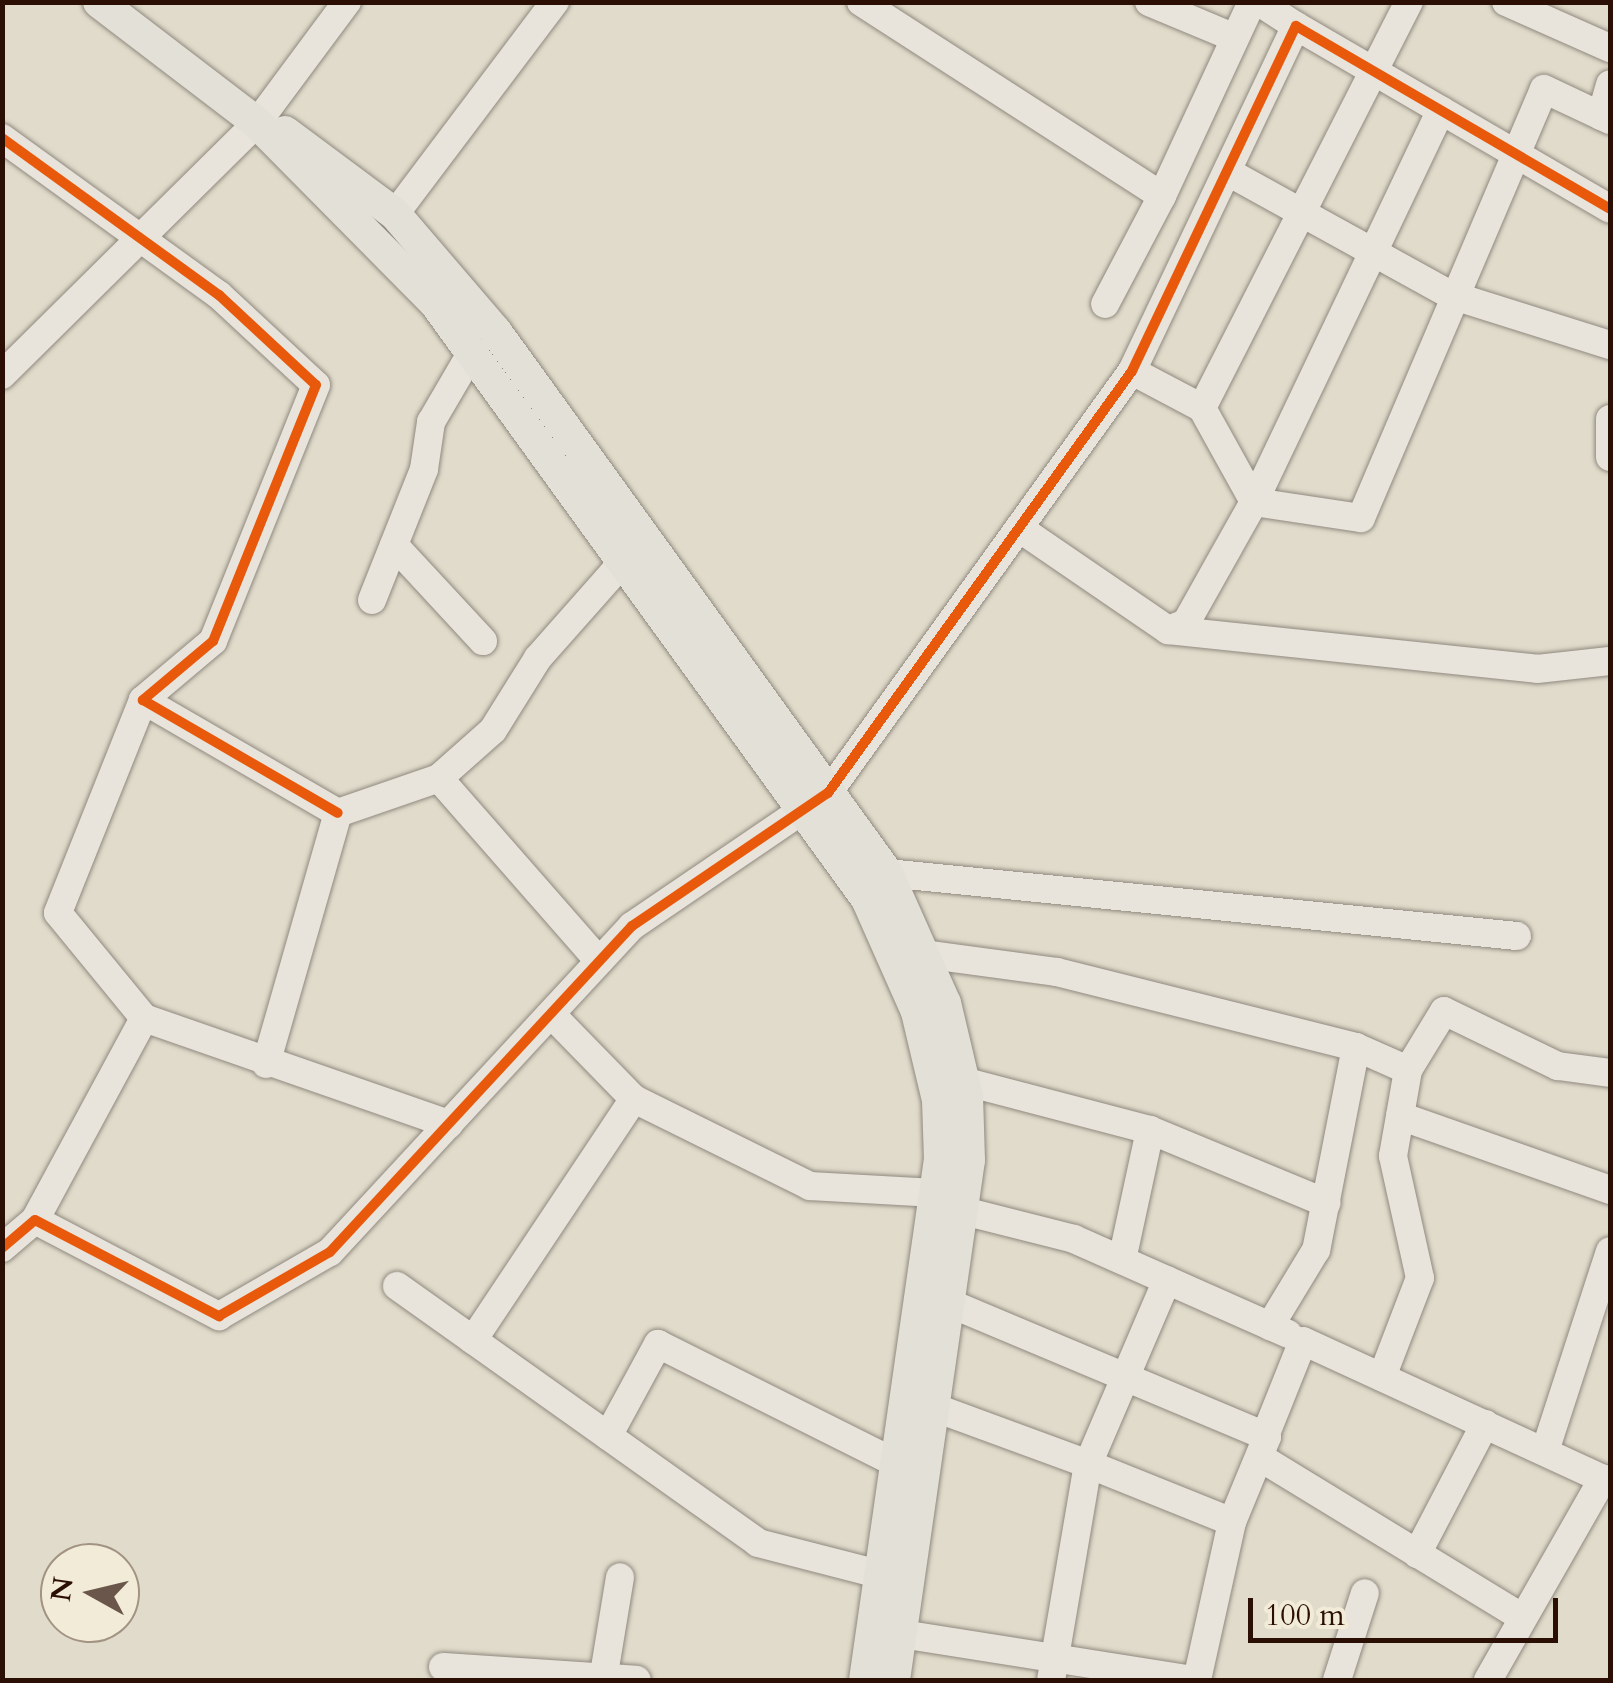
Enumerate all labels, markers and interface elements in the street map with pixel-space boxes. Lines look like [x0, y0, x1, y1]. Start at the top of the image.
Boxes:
north arrow [40, 1543, 140, 1643]
text: N [42, 1574, 83, 1604]
scale bar [1253, 1578, 1563, 1640]
text: 100 m [1265, 1595, 1345, 1636]

